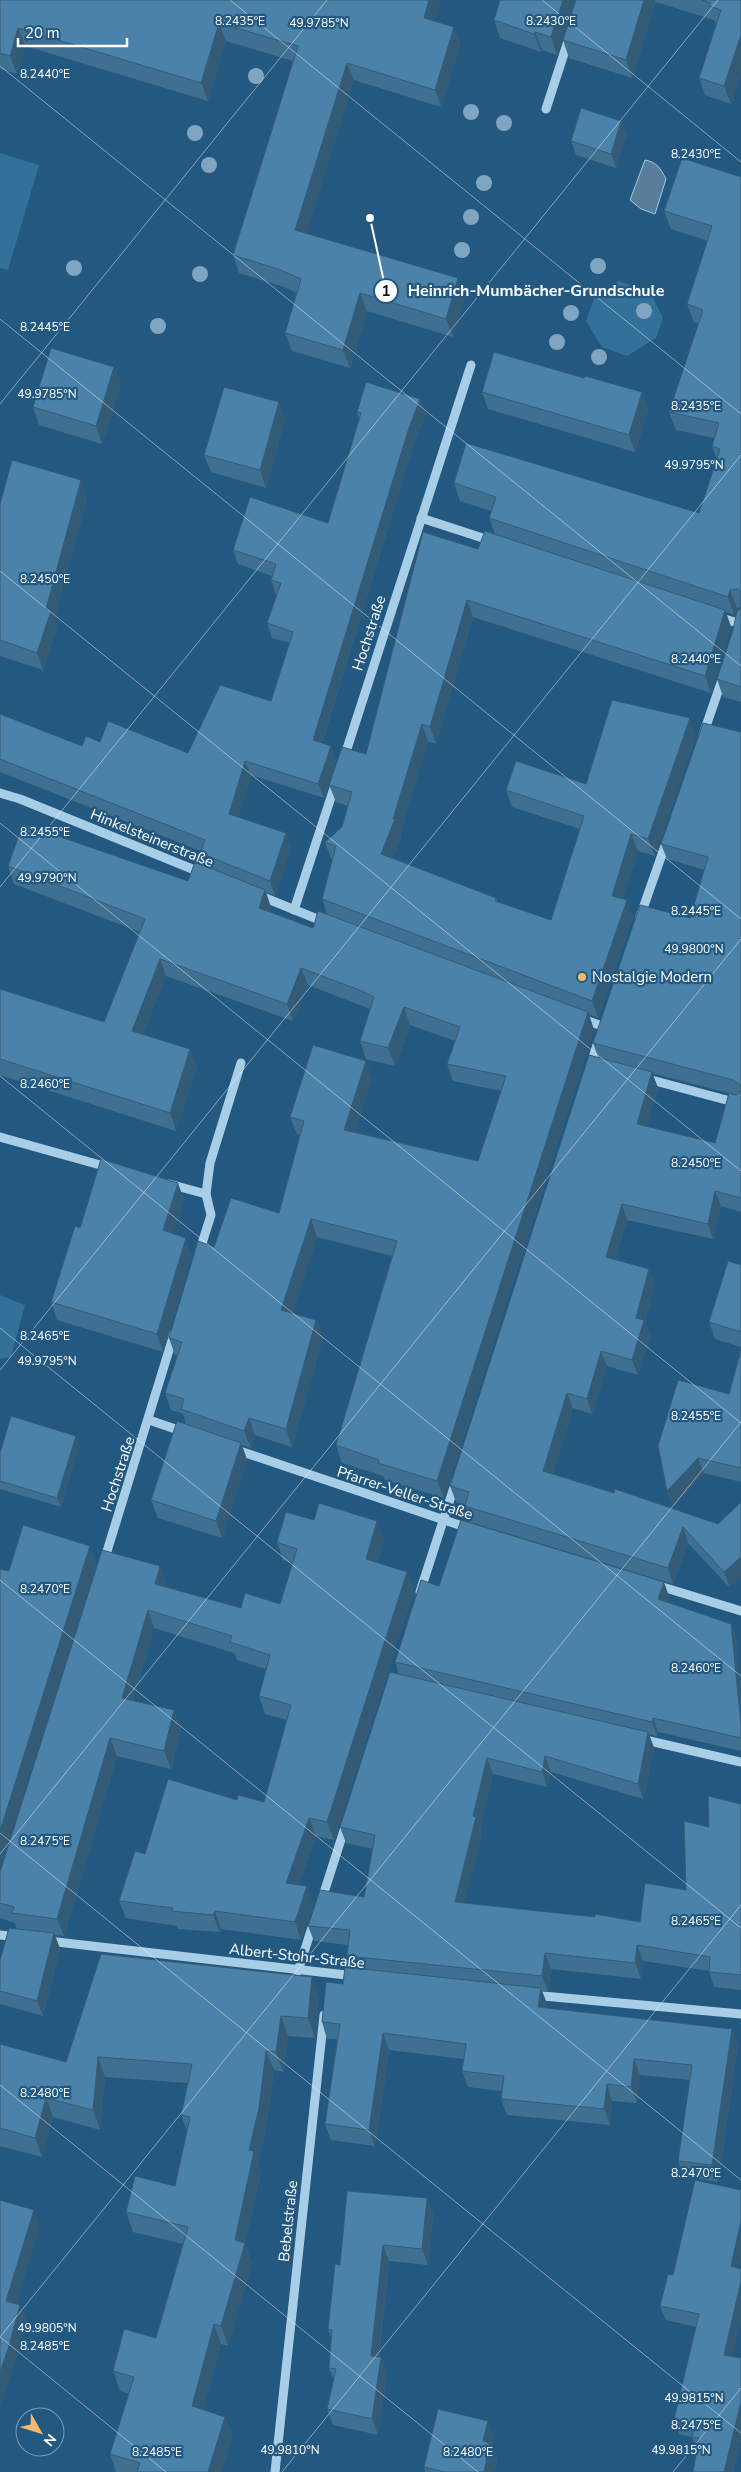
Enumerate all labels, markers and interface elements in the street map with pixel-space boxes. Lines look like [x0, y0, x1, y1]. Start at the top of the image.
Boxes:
text: 8.2435°E [215, 13, 265, 29]
text: 8.2430°E [526, 13, 576, 29]
scale bar [18, 15, 126, 47]
text: 49.9785°N [289, 15, 349, 31]
text: 20 m [25, 23, 60, 43]
text: 8.2440°E [20, 66, 70, 82]
text: 8.2430°E [671, 146, 721, 162]
callout: Heinrich-Mumbächer-Grundschule [373, 275, 675, 306]
text: Heinrich-Mumbächer-Grundschule [408, 280, 665, 302]
text: 1 [381, 281, 391, 301]
text: 8.2445°E [20, 319, 70, 335]
text: 49.9785°N [17, 386, 77, 402]
text: 8.2435°E [671, 398, 721, 414]
text: 49.9795°N [664, 457, 724, 473]
text: 8.2450°E [20, 571, 70, 587]
street label: Hochstraße [347, 593, 391, 673]
text: 8.2440°E [671, 651, 721, 667]
street label: Hinkelsteinerstraße [87, 804, 217, 872]
text: 8.2455°E [20, 824, 70, 840]
text: 49.9790°N [17, 870, 77, 886]
text: 8.2445°E [671, 903, 721, 919]
text: 49.9800°N [664, 941, 724, 957]
place label: Nostalgie Modern [592, 967, 712, 987]
marker: Nostalgie Modern [576, 971, 588, 983]
text: 8.2460°E [20, 1076, 70, 1092]
text: 8.2450°E [671, 1155, 721, 1171]
text: 8.2465°E [20, 1328, 70, 1344]
text: 49.9795°N [17, 1353, 77, 1369]
text: 8.2455°E [671, 1408, 721, 1424]
street label: Hochstraße [96, 1434, 140, 1514]
street label: Pfarrer-Veller-Straße [334, 1462, 476, 1524]
text: 8.2470°E [20, 1581, 70, 1597]
text: 8.2460°E [671, 1660, 721, 1676]
text: 8.2475°E [20, 1833, 70, 1849]
text: 8.2465°E [671, 1913, 721, 1929]
street label: Albert-Stohr-Straße [228, 1939, 366, 1973]
text: 8.2480°E [20, 2085, 70, 2101]
text: 8.2470°E [671, 2165, 721, 2181]
street label: Bebelstraße [274, 2179, 302, 2263]
text: 49.9805°N [17, 2320, 77, 2336]
text: 8.2485°E [20, 2338, 70, 2354]
text: 49.9815°N [664, 2390, 724, 2406]
north arrow [15, 2407, 65, 2457]
text: 8.2475°E [671, 2417, 721, 2433]
text: N [39, 2430, 60, 2450]
text: 49.9810°N [260, 2442, 320, 2458]
text: 49.9815°N [651, 2442, 711, 2458]
text: 8.2485°E [132, 2444, 182, 2460]
text: 8.2480°E [443, 2444, 493, 2460]

